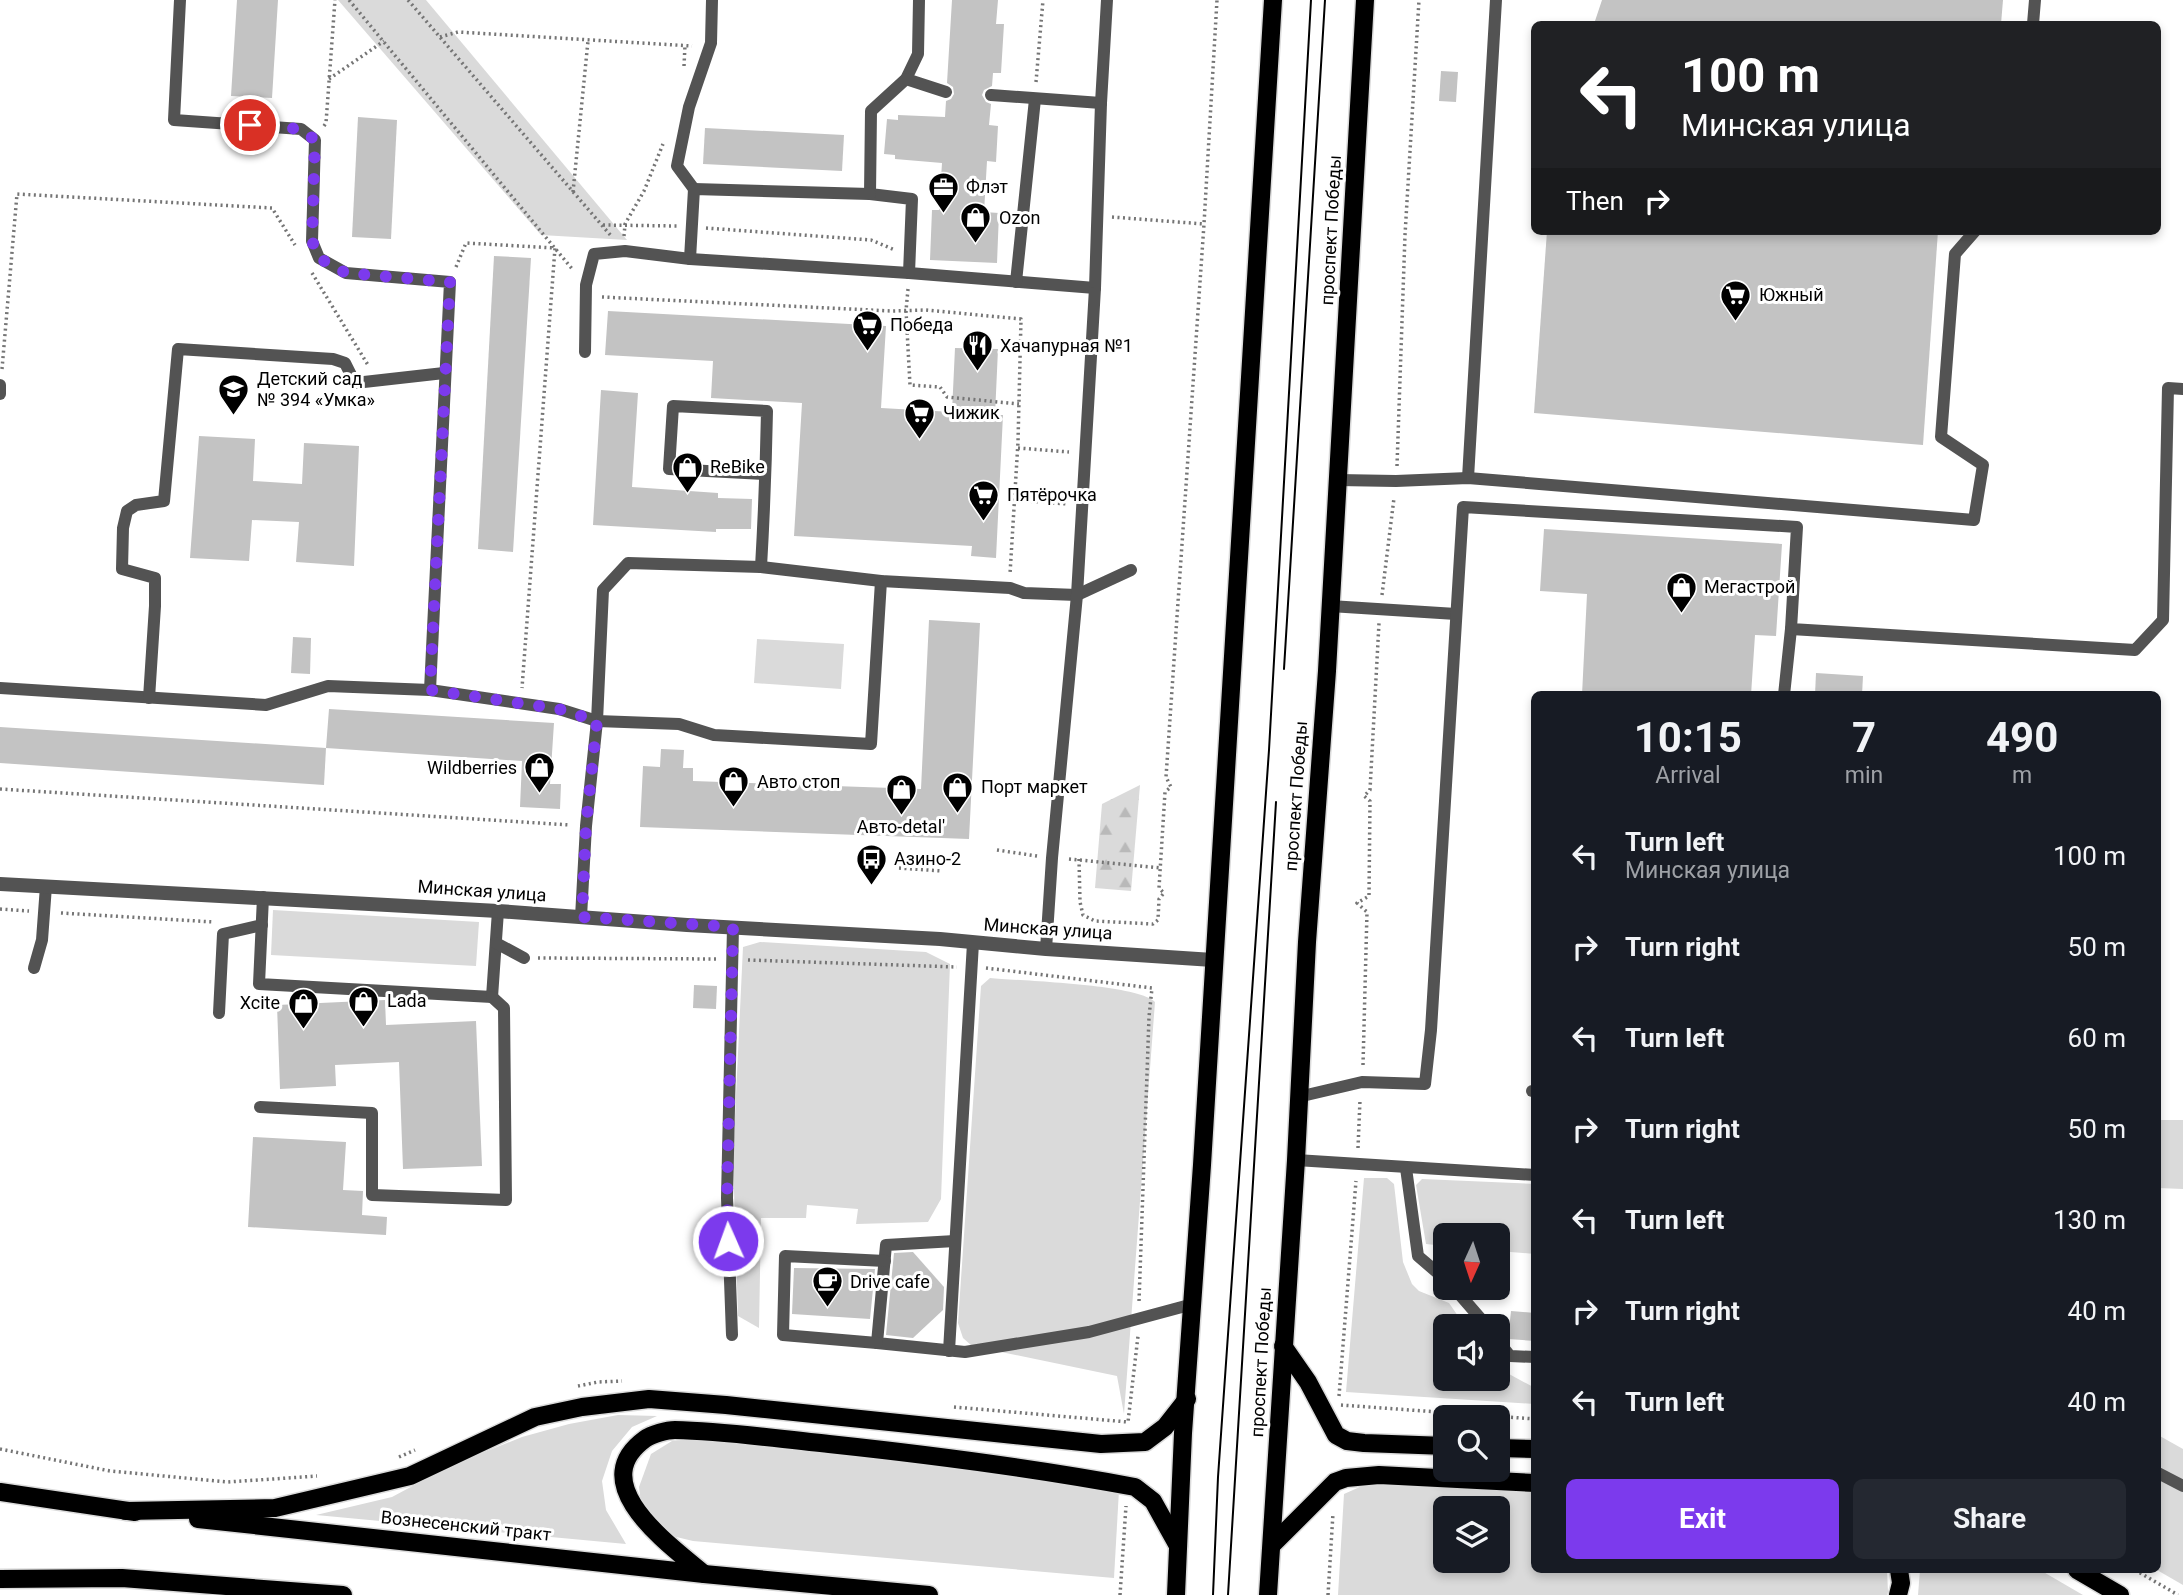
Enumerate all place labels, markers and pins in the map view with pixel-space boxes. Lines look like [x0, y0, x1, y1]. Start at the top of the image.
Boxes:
pin [220, 95, 280, 155]
office icon: Флэт [926, 170, 960, 214]
place label: Флэт [966, 176, 1008, 197]
shop icon: Ozon [959, 201, 993, 245]
place label: Ozon [999, 207, 1040, 228]
supermarket icon: Южный [1719, 278, 1753, 322]
place label: Южный [1759, 284, 1824, 305]
supermarket icon: Победа [850, 308, 884, 352]
place label: Победа [890, 314, 953, 335]
restaurant icon: Хачапурная №1 [960, 329, 994, 373]
place label: Хачапурная №1 [1000, 335, 1133, 356]
place label: Детский сад № 394 «Умка» [257, 368, 375, 410]
school or university icon: Детский сад № 394 «Умка» [217, 372, 251, 416]
supermarket icon: Чижик [903, 396, 937, 440]
place label: Чижик [943, 402, 1000, 423]
shop icon: ReBike [670, 450, 704, 494]
place label: ReBike [710, 456, 765, 477]
supermarket icon: Пятёрочка [967, 478, 1001, 522]
place label: Пятёрочка [1007, 484, 1097, 505]
shop icon: Мегастрой [1664, 570, 1698, 614]
place label: Мегастрой [1704, 576, 1795, 597]
shop icon: Wildberries [523, 751, 557, 795]
place label: Wildberries [427, 757, 517, 778]
shop icon: Авто стоп [717, 765, 751, 809]
shop icon: Порт маркет [941, 770, 975, 814]
place label: Авто стоп [757, 771, 840, 792]
shop icon: Авто-detal' [884, 772, 918, 816]
place label: Порт маркет [981, 776, 1088, 797]
place label: Авто-detal' [857, 816, 945, 837]
bus stop icon: Азино-2 [854, 842, 888, 886]
place label: Азино-2 [894, 848, 961, 869]
shop icon: Lada [347, 984, 381, 1028]
shop icon: Xcite [286, 986, 320, 1030]
place label: Lada [387, 990, 426, 1011]
place label: Xcite [240, 992, 280, 1013]
cafe icon: Drive cafe [810, 1265, 844, 1309]
place label: Drive cafe [850, 1271, 930, 1292]

